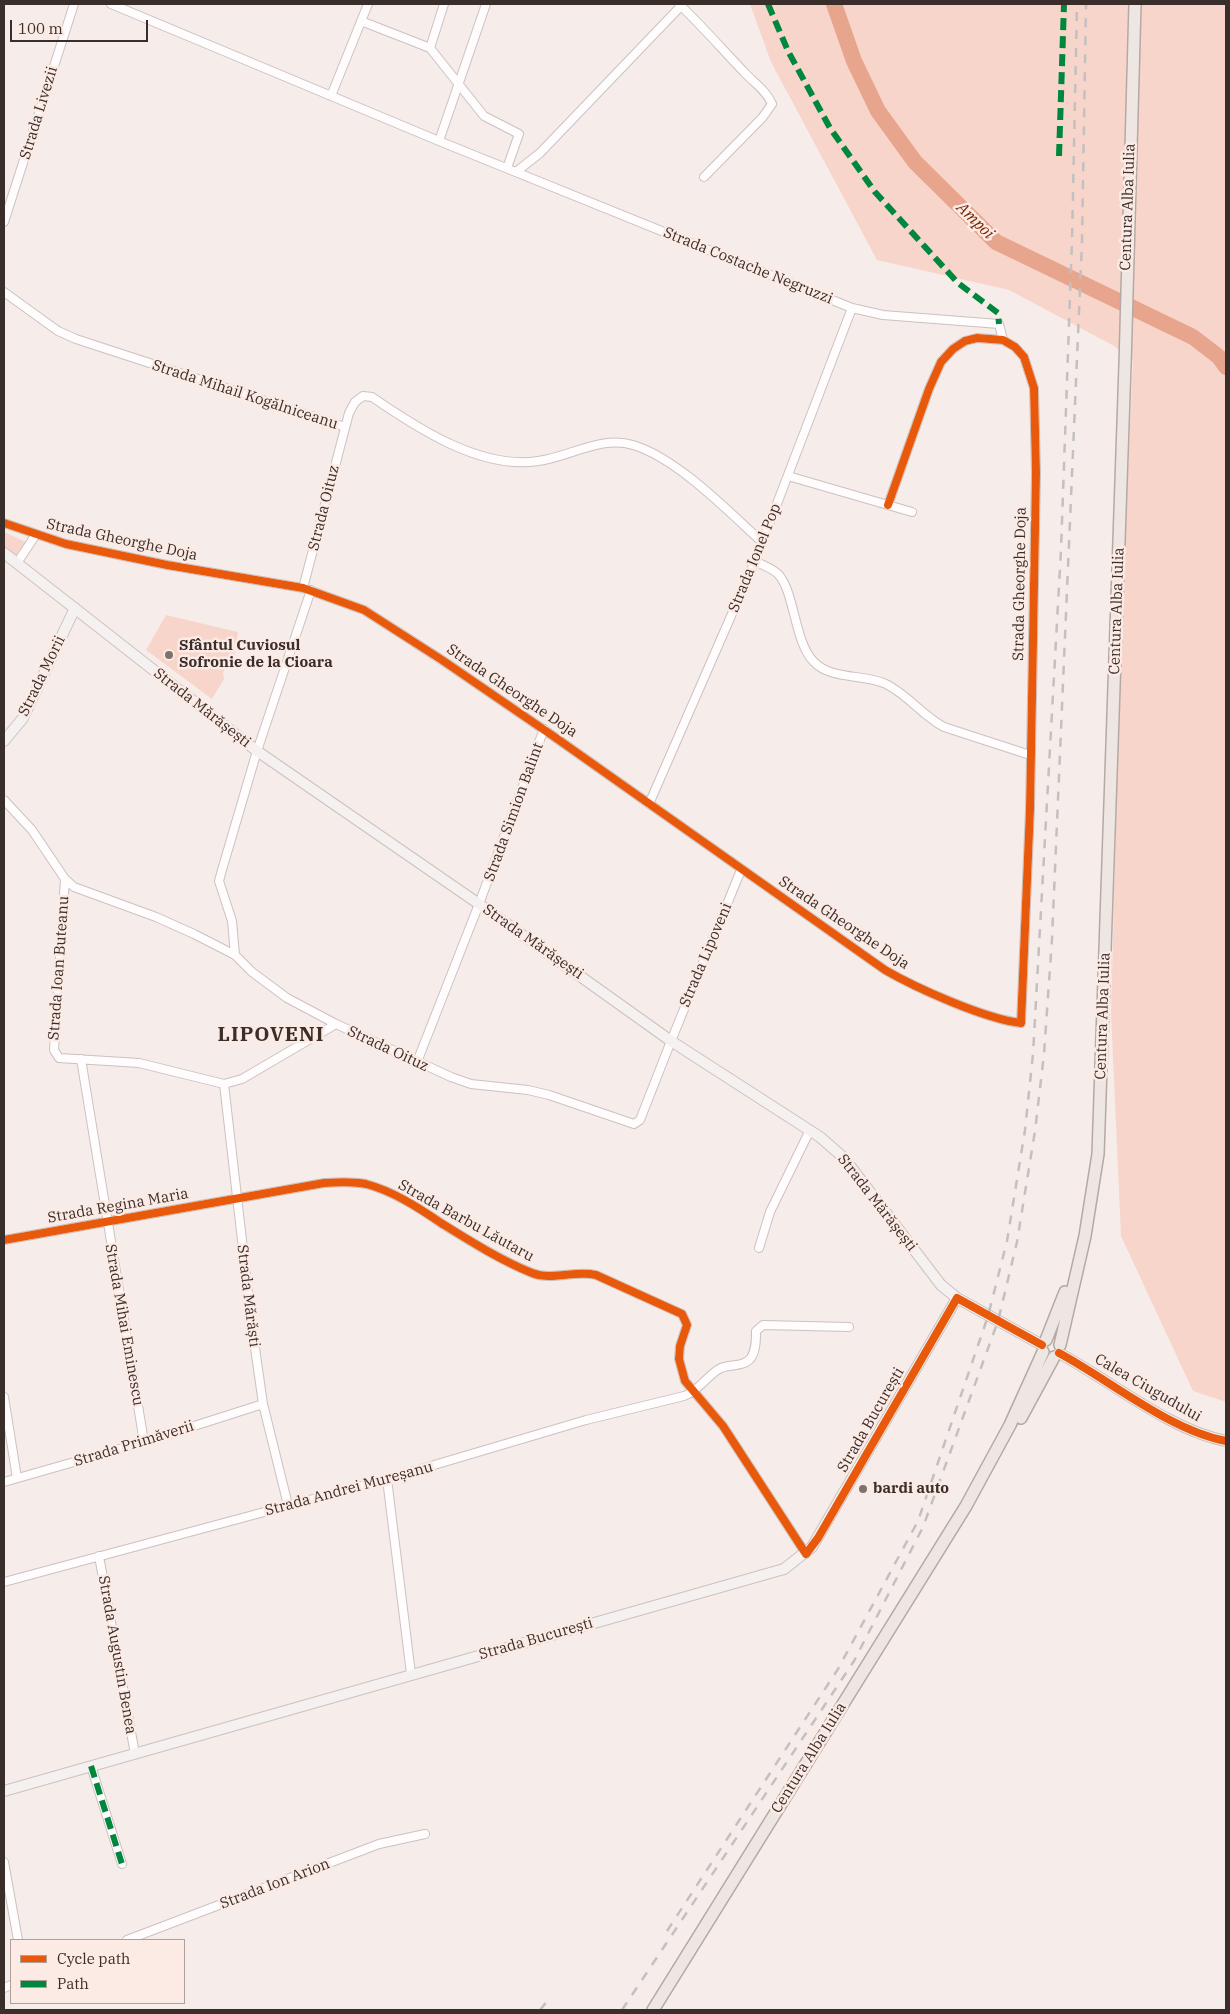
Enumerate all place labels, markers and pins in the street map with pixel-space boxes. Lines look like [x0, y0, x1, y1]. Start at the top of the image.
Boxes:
place label: Sfântul Cuviosul Sofronie de la Cioara [179, 637, 333, 672]
marker: Sfântul Cuviosul Sofronie de la Cioara [163, 649, 175, 661]
place label: bardi auto [873, 1480, 949, 1498]
marker: bardi auto [857, 1483, 869, 1495]

